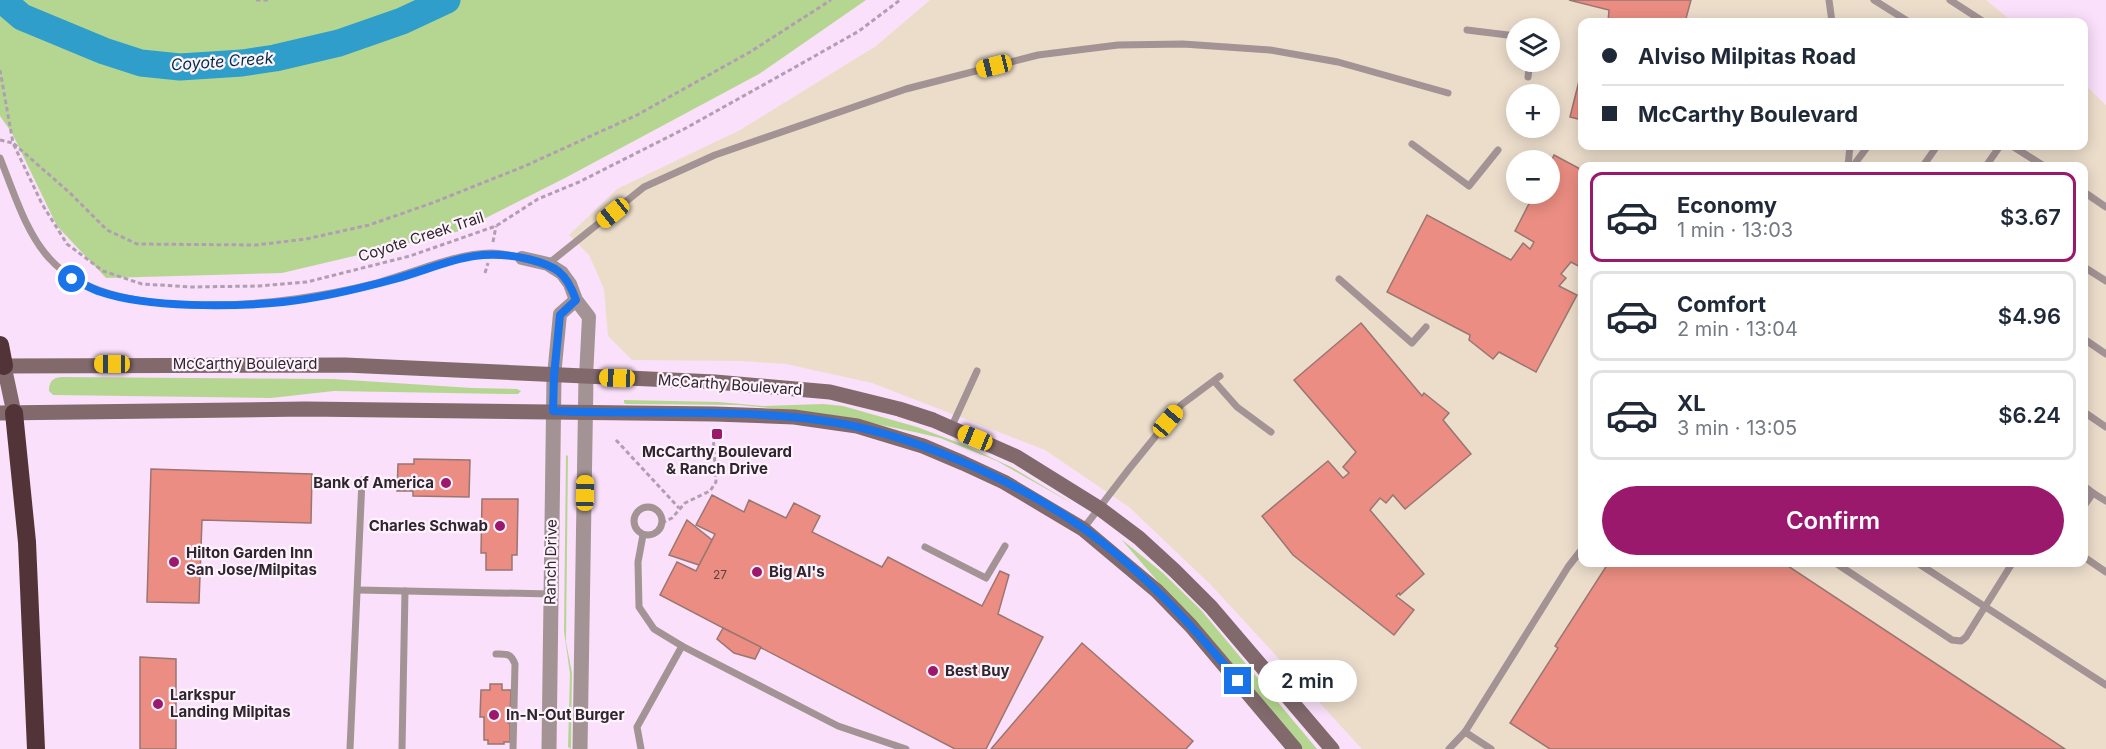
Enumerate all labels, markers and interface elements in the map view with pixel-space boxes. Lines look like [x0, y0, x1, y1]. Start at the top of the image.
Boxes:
map controls [1506, 18, 1560, 204]
button: layers [1506, 18, 1560, 72]
text: Alviso Milpitas Road [1638, 43, 1856, 69]
water label: Coyote Creek [170, 47, 274, 75]
car [974, 53, 1014, 79]
button: + [1506, 84, 1560, 138]
text: McCarthy Boulevard [1638, 101, 1858, 127]
button: − [1506, 150, 1560, 204]
icon: car [1605, 190, 1659, 244]
text: Economy [1677, 192, 1777, 218]
car [593, 195, 633, 231]
text: $3.67 [2000, 204, 2061, 230]
street label: Coyote Creek Trail [356, 207, 486, 266]
text: 1 min · 13:03 [1677, 218, 1793, 242]
route start [58, 265, 85, 292]
icon: car [1605, 289, 1659, 343]
text: Comfort [1677, 291, 1766, 317]
text: $4.96 [1998, 303, 2061, 329]
text: 2 min · 13:04 [1677, 317, 1798, 341]
street label: McCarthy Boulevard [173, 354, 317, 373]
car [94, 355, 130, 373]
car [599, 368, 635, 388]
street label: McCarthy Boulevard [657, 370, 803, 399]
icon: car [1605, 388, 1659, 442]
text: XL [1677, 390, 1706, 416]
car [1150, 401, 1186, 441]
text: $6.24 [1998, 402, 2061, 428]
text: 3 min · 13:05 [1677, 416, 1797, 440]
car [955, 423, 995, 453]
marker: McCarthy Boulevard & Ranch Drive [710, 427, 724, 441]
place label: McCarthy Boulevard & Ranch Drive [642, 442, 792, 478]
place label: Bank of America [313, 473, 434, 492]
car [576, 475, 594, 511]
marker: Bank of America [439, 476, 453, 490]
button: Confirm [1602, 486, 2064, 555]
place label: Charles Schwab [369, 516, 488, 535]
marker: Charles Schwab [493, 519, 507, 533]
street label: Ranch Drive [540, 519, 561, 605]
place label: Hilton Garden Inn San Jose/Milpitas [186, 543, 317, 579]
marker: Hilton Garden Inn San Jose/Milpitas [167, 555, 181, 569]
place label: Big Al's [769, 562, 825, 581]
marker: Big Al's [750, 565, 764, 579]
house number: 27 [713, 567, 727, 582]
callout: 2 min [1259, 660, 1358, 702]
place label: Best Buy [945, 661, 1010, 680]
marker: Best Buy [926, 664, 940, 678]
route end [1224, 667, 1251, 694]
text: 2 min [1281, 669, 1334, 693]
place label: Larkspur Landing Milpitas [170, 685, 291, 721]
marker: Larkspur Landing Milpitas [151, 697, 165, 711]
place label: In-N-Out Burger [506, 705, 624, 724]
marker: In-N-Out Burger [487, 708, 501, 722]

